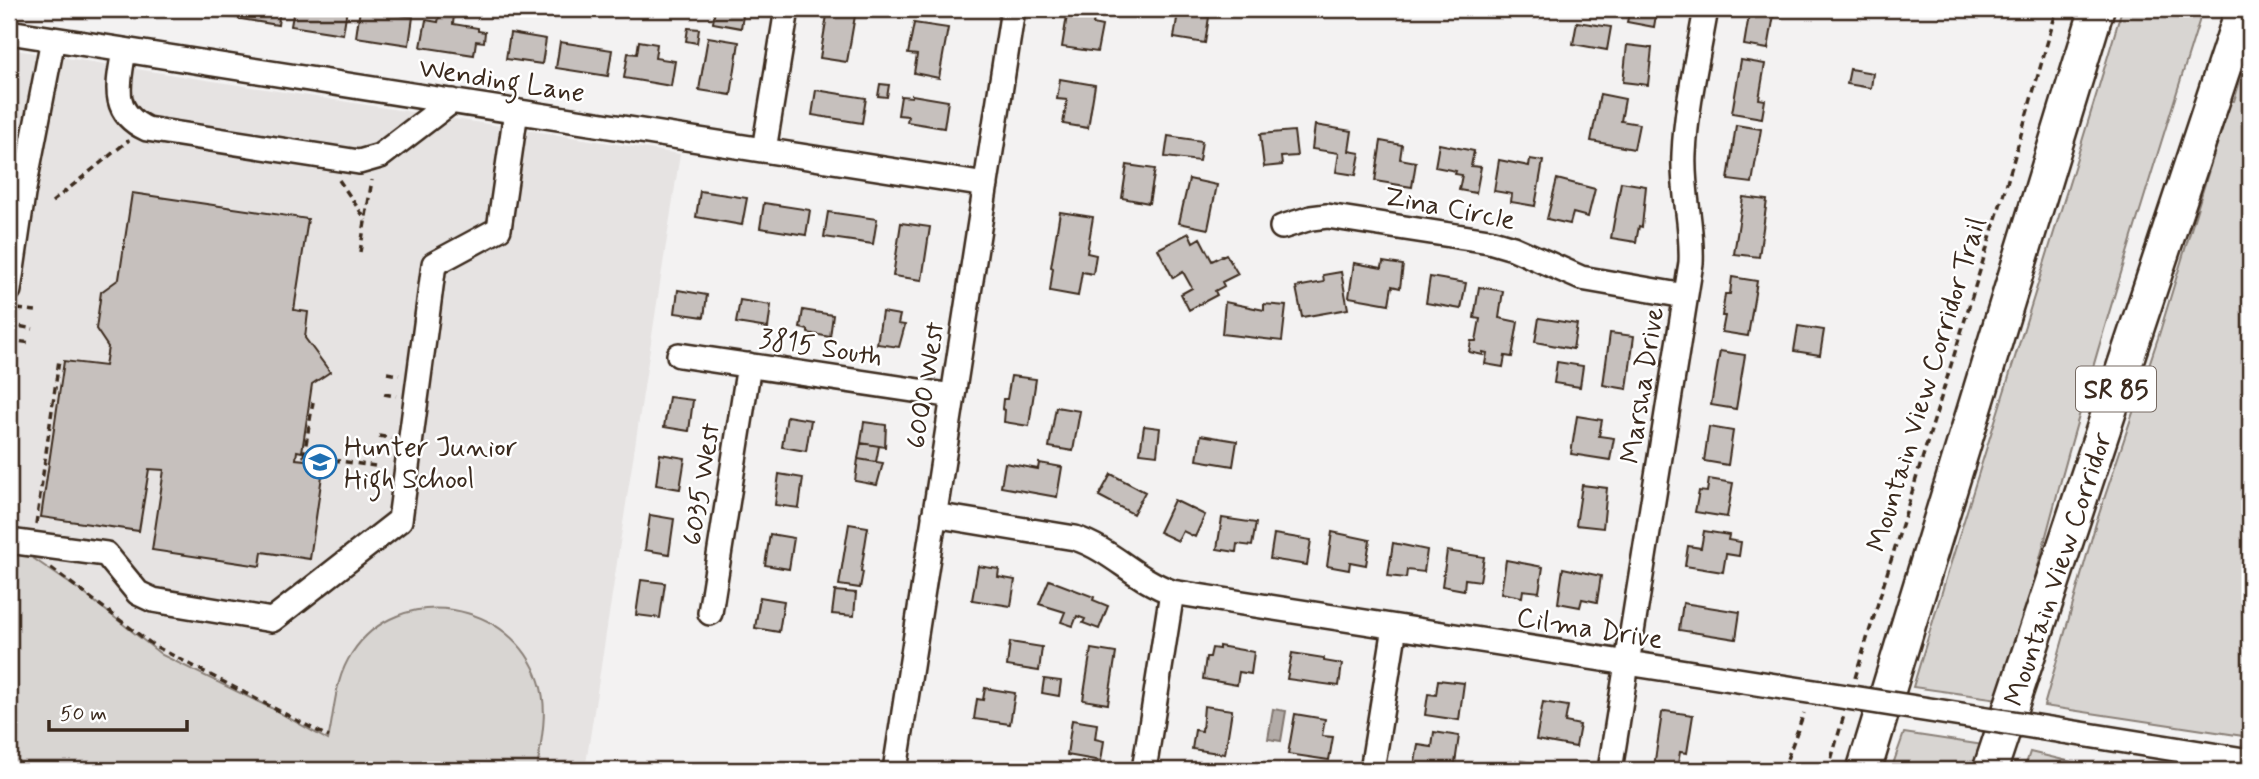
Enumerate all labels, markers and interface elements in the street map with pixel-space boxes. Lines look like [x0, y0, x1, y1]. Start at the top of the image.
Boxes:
street label: Wending Lane [415, 50, 587, 116]
street label: Zina Circle [1381, 179, 1518, 240]
street label: Mountain View Corridor Trail [1859, 213, 1996, 556]
street label: Marsha Drive [1613, 304, 1674, 466]
street label: 6000 West [898, 319, 955, 451]
street label: 3815 South [756, 320, 885, 376]
road number: SR 85 [2076, 366, 2156, 412]
street label: 6035 West [675, 420, 731, 548]
street label: Mountain View Corridor [1997, 428, 2122, 711]
place label: Hunter Junior High School [344, 430, 518, 502]
school or university icon: Hunter Junior High School [301, 443, 339, 481]
street label: Cilma Drive [1514, 600, 1665, 659]
scale bar [49, 688, 187, 732]
text: 50 m [60, 700, 107, 728]

